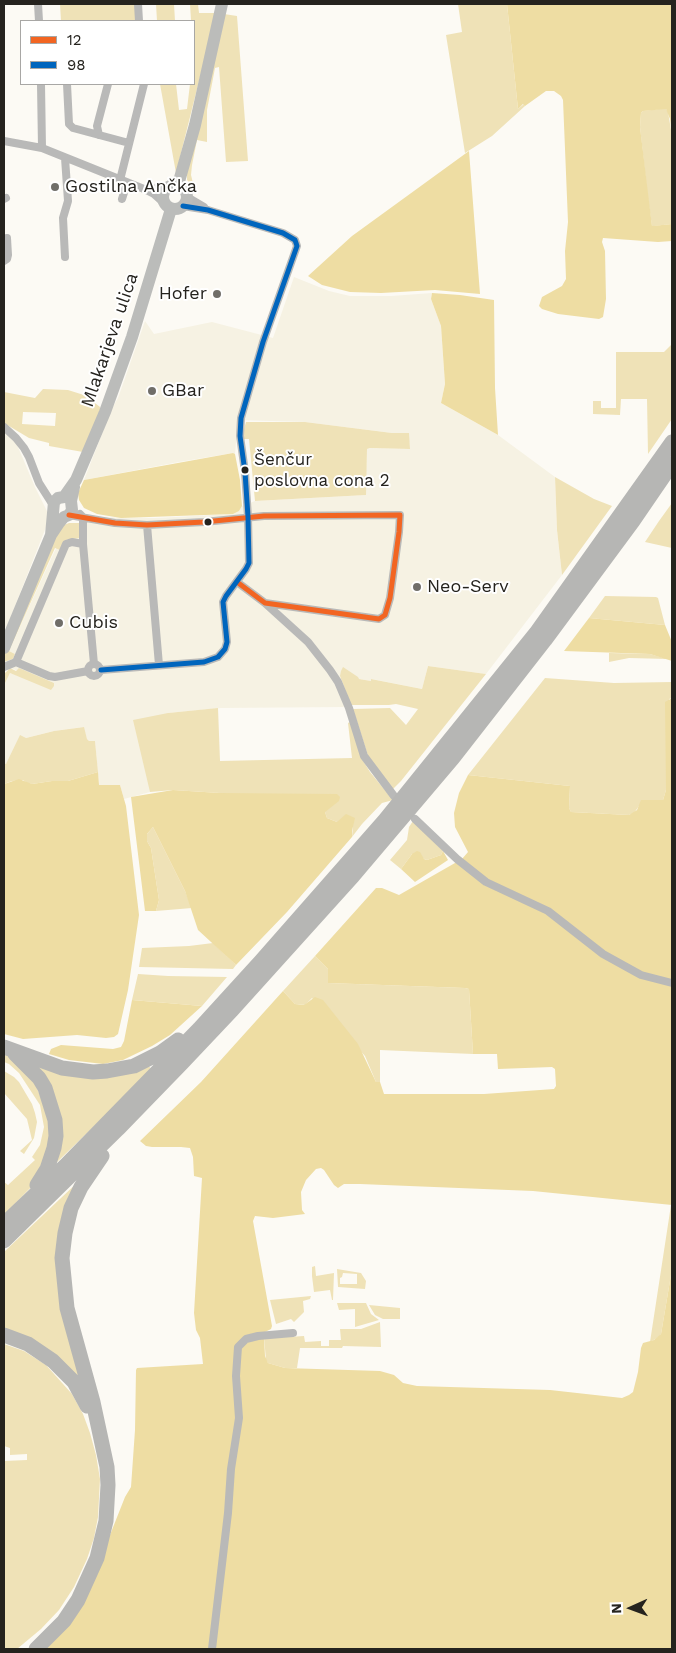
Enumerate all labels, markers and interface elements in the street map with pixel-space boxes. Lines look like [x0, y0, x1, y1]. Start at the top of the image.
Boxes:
legend [20, 20, 195, 85]
text: 12 [67, 31, 82, 49]
text: 98 [67, 56, 86, 74]
place label: Gostilna Ančka [65, 176, 197, 198]
marker: Gostilna Ančka [49, 181, 61, 193]
street label: Mlakarjeva ulica [77, 270, 143, 410]
place label: Hofer [159, 283, 207, 305]
marker: Hofer [211, 288, 223, 300]
place label: GBar [162, 380, 204, 402]
marker: GBar [146, 385, 158, 397]
place label: Šenčur poslovna cona 2 [254, 450, 390, 490]
marker: Šenčur poslovna cona 2 [240, 465, 250, 475]
unlabelled marker [203, 517, 213, 527]
place label: Neo-Serv [427, 576, 509, 598]
marker: Neo-Serv [411, 581, 423, 593]
place label: Cubis [69, 612, 118, 634]
marker: Cubis [53, 617, 65, 629]
north arrow [606, 1583, 656, 1633]
text: N [608, 1603, 624, 1614]

